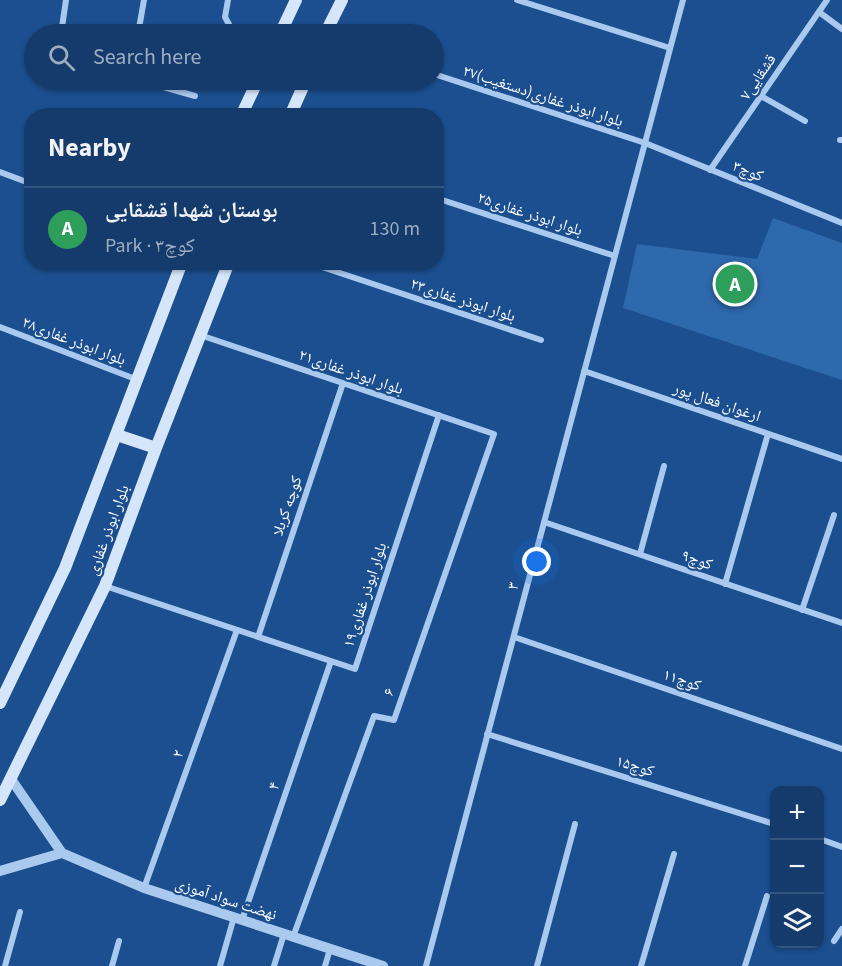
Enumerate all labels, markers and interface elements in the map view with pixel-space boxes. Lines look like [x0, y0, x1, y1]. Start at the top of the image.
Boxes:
search box [24, 24, 444, 90]
icon: search [45, 41, 78, 74]
text: Search here [93, 41, 201, 73]
street label: ۷قشقایی [735, 50, 781, 104]
street label: ۲۷بلوار ابوذر غفاری(دستغیب) [460, 60, 626, 132]
text: Nearby [48, 129, 131, 166]
street label: ۳کوچ [729, 155, 767, 187]
street label: بلوار ابوذر غفاری۲۵ [475, 187, 585, 241]
text: بوستان شهدا قشقایی [105, 194, 277, 226]
text: A [62, 215, 73, 243]
text: 130 m [370, 215, 420, 243]
text: Park · ۳کوچ [105, 232, 195, 260]
pin: A [716, 262, 754, 306]
street label: بلوار ابوذر غفاری۲۳ [408, 273, 518, 327]
street label: بلوار ابوذر غفاری۲۸ [19, 311, 129, 371]
street label: ۲۱بلوار ابوذر غفاری [296, 344, 406, 400]
street label: ارغوان فعال پور [669, 376, 764, 427]
street label: کوچه کربلا [267, 473, 308, 539]
street label: بلوار ابوذر غفاری [81, 482, 135, 578]
street label: بلوار ابوذر غفاری۱۹ [338, 540, 392, 650]
street label: ۹کوچ [679, 544, 716, 576]
your location [522, 547, 551, 576]
street label: ۳ [501, 580, 525, 592]
street label: ۱۱کوچ [660, 663, 704, 697]
street label: ۶ [377, 685, 401, 699]
street label: ۲ [166, 747, 190, 761]
street label: ۱۵کوچ [613, 750, 657, 782]
street label: ۴ [262, 779, 286, 793]
map controls [770, 786, 824, 948]
button: + [770, 786, 824, 840]
button: − [770, 840, 824, 894]
street label: نهضت سواد آموزی [172, 872, 280, 926]
button: layers [770, 894, 824, 948]

